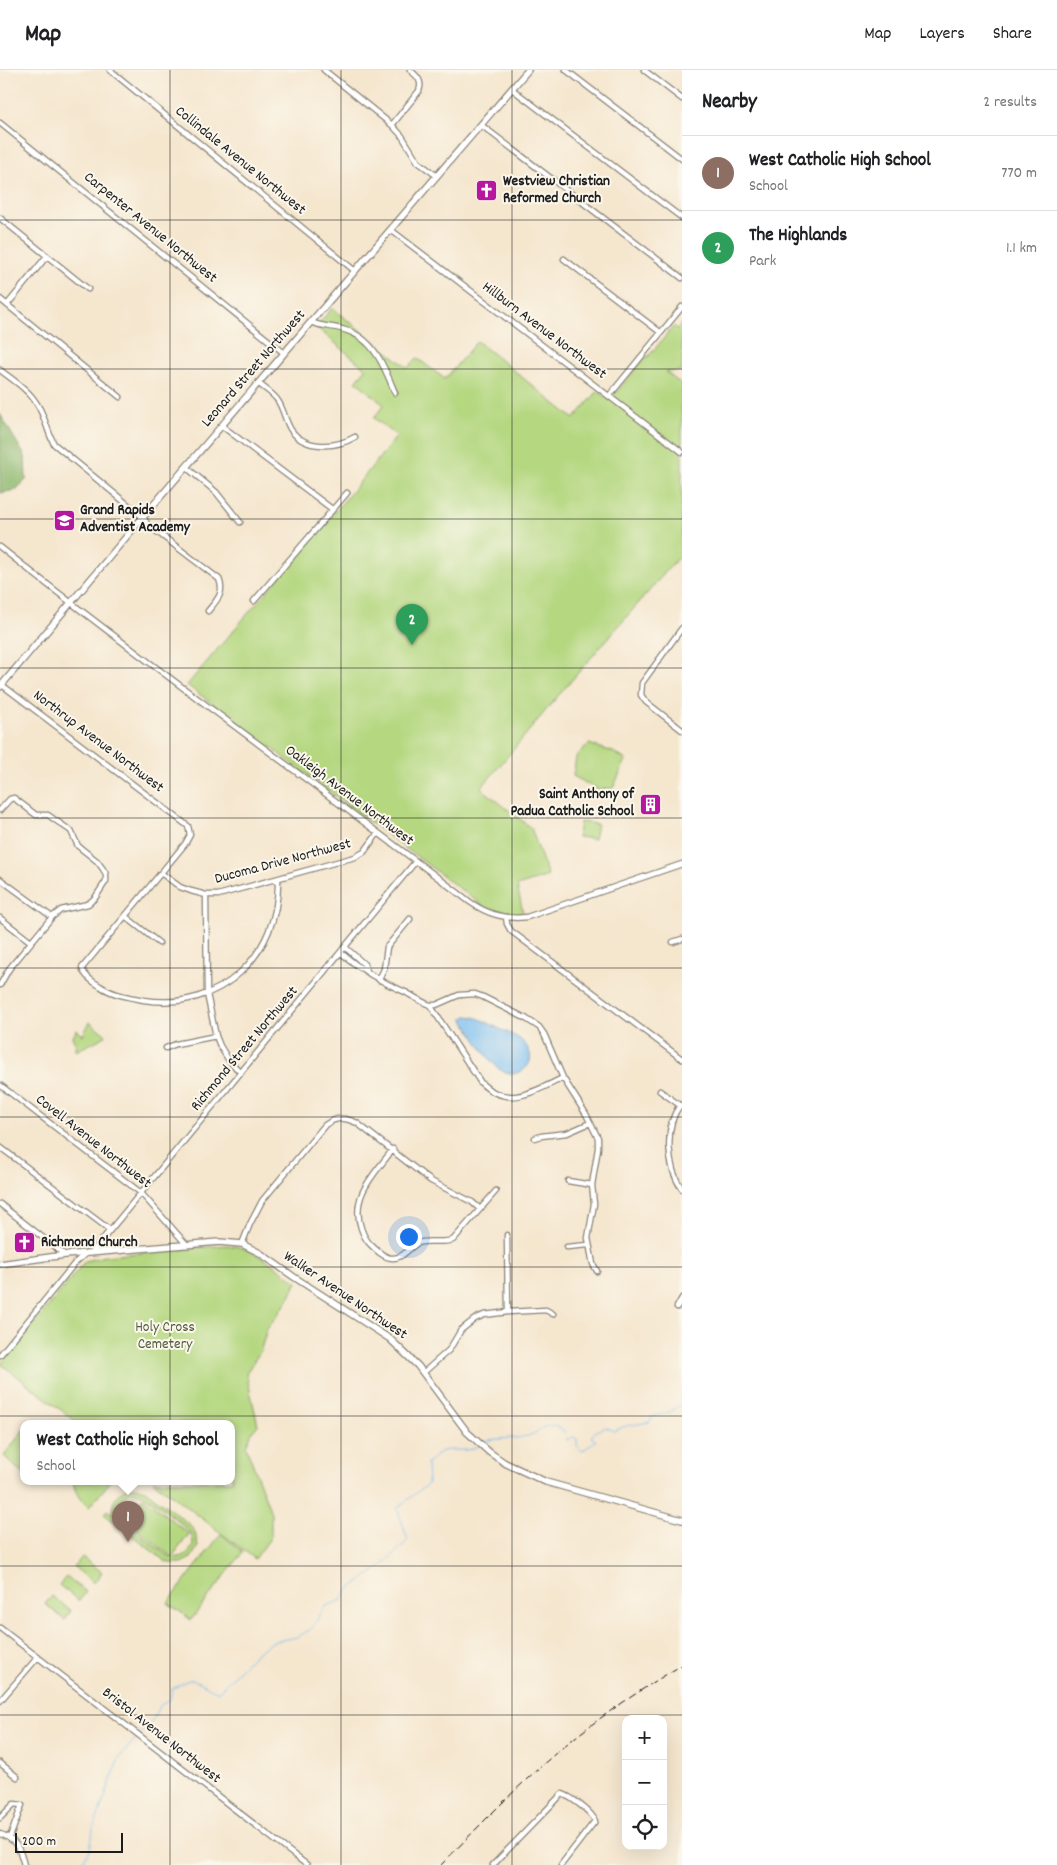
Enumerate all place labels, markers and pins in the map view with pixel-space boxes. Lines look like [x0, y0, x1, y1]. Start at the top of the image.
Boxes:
place label: Westview Christian Reformed Church [503, 171, 610, 210]
church icon: Westview Christian Reformed Church [475, 179, 499, 203]
place label: Grand Rapids Adventist Academy [80, 500, 191, 539]
school or university icon: Grand Rapids Adventist Academy [52, 508, 76, 532]
pin: 2 [396, 604, 428, 645]
place label: Saint Anthony of Padua Catholic School [510, 784, 635, 823]
building icon: Saint Anthony of Padua Catholic School [638, 792, 662, 816]
church icon: Richmond Church [13, 1231, 37, 1255]
place label: Richmond Church [41, 1232, 138, 1254]
pin: 1 [112, 1501, 144, 1542]

